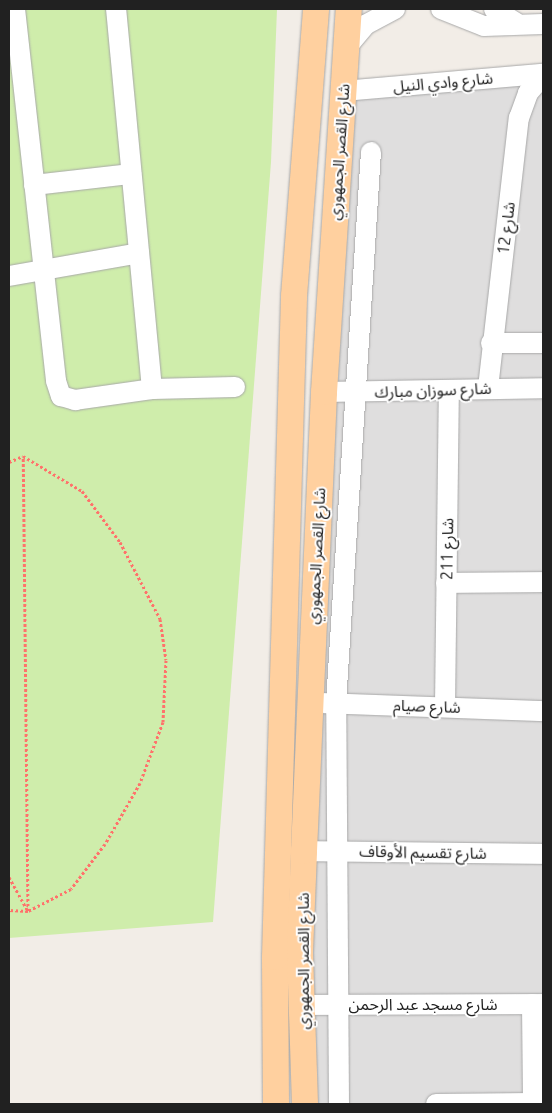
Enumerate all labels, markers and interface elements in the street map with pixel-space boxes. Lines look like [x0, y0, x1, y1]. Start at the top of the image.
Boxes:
street label: شارع وادي النيل [392, 68, 494, 96]
street label: شارع القصر الجمهوري [325, 83, 353, 221]
street label: شارع 12 [493, 201, 519, 255]
street label: شارع سوزان مبارك [374, 378, 492, 402]
street label: شارع القصر الجمهوري [303, 487, 329, 625]
street label: شارع 211 [437, 518, 457, 580]
street label: شارع صيام [393, 695, 461, 717]
street label: شارع تقسيم الأوقاف [359, 841, 487, 863]
street label: شارع القصر الجمهوري [293, 892, 313, 1030]
street label: شارع مسجد عبد الرحمن [349, 994, 497, 1014]

